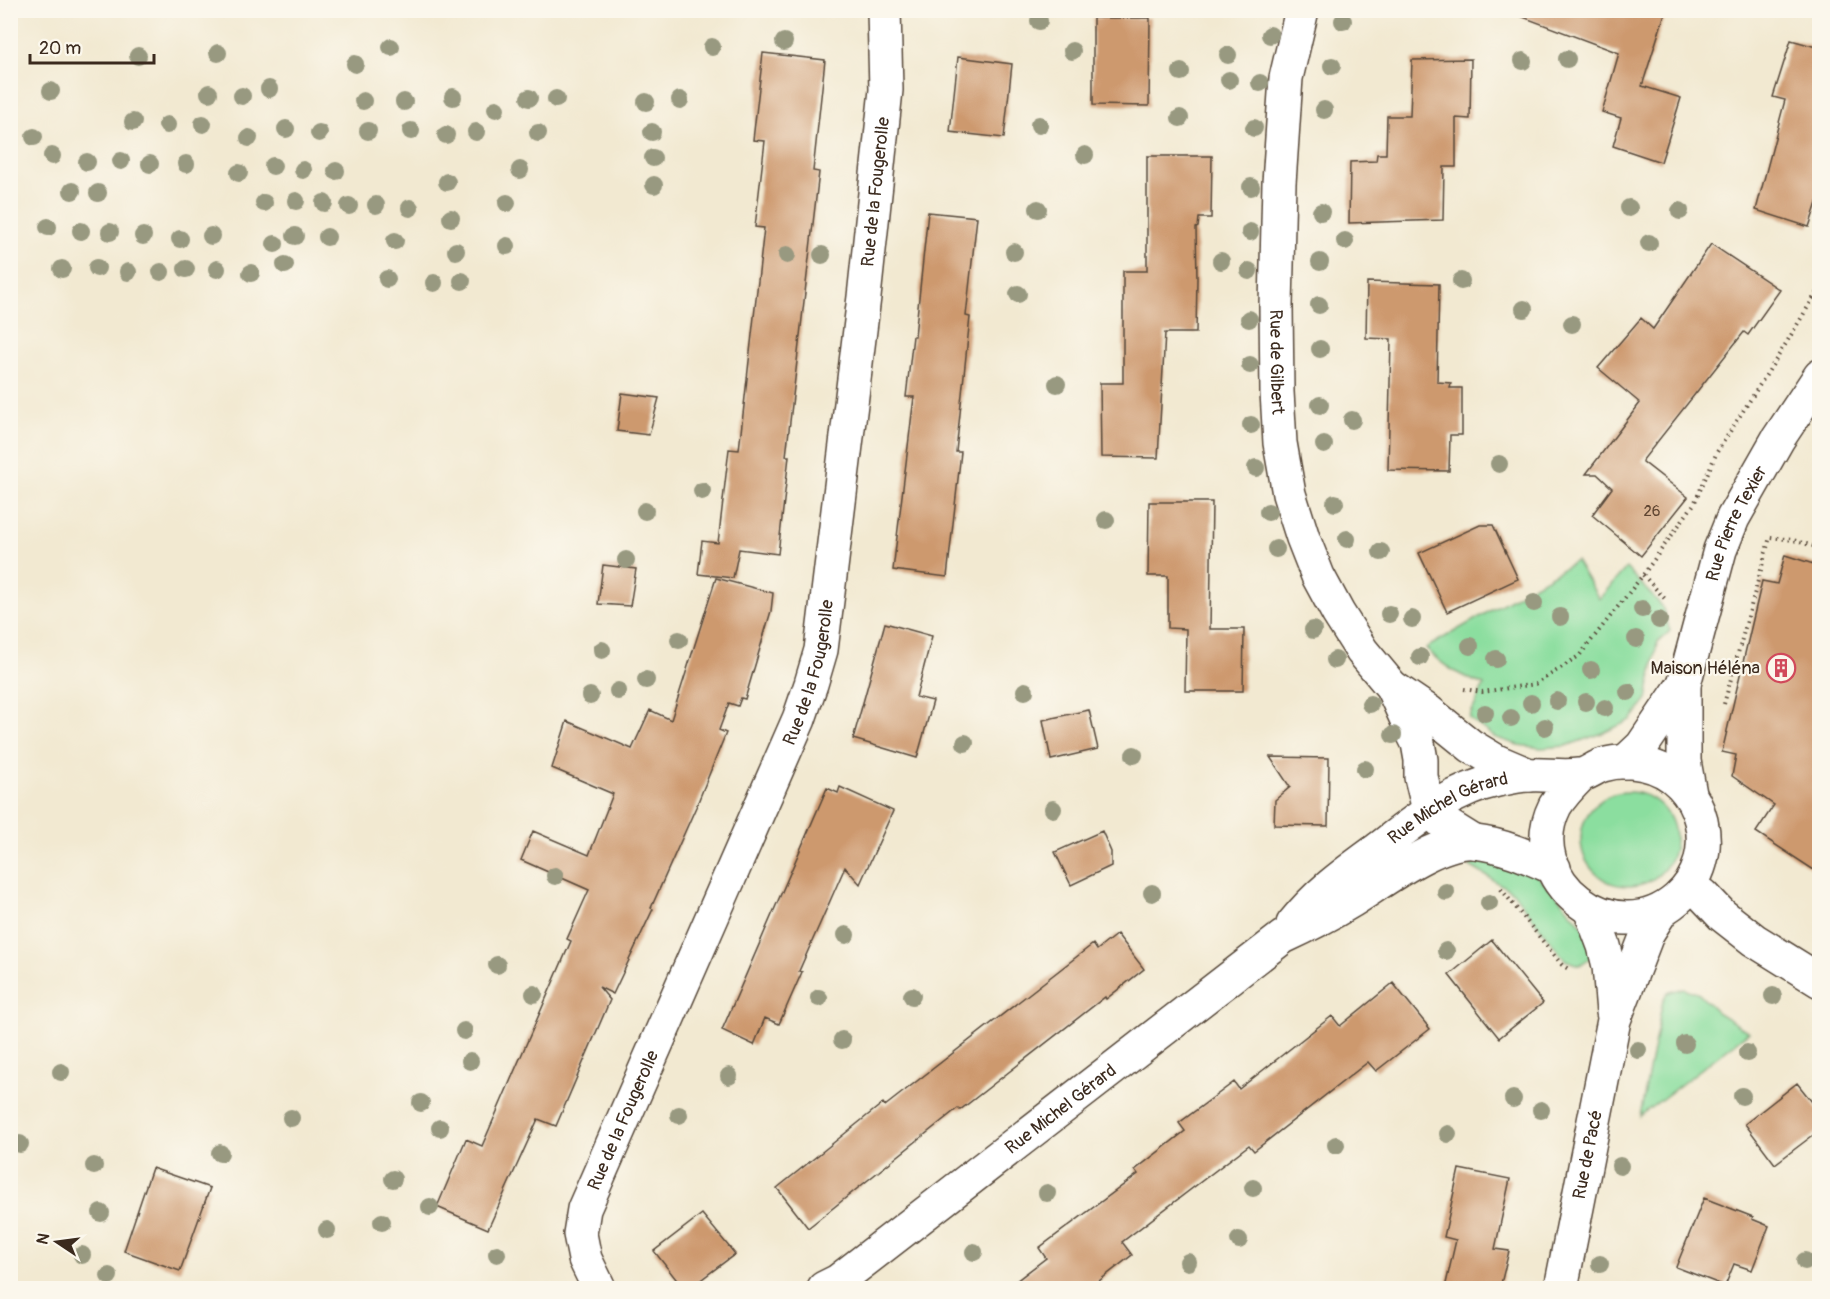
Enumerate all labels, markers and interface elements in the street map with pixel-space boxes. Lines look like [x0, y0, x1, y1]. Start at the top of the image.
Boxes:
scale bar [30, 27, 154, 65]
text: 20 m [39, 37, 81, 60]
street label: Rue de la Fougerolle [856, 116, 895, 268]
street label: Rue de Gilbert [1265, 309, 1290, 416]
street label: Rue Pierre Texier [1701, 461, 1772, 584]
house number: 26 [1643, 502, 1661, 521]
street label: Rue de la Fougerolle [777, 598, 839, 749]
building icon: Maison Héléna [1765, 652, 1797, 684]
place label: Maison Héléna [1650, 657, 1760, 680]
street label: Rue Michel Gérard [1383, 767, 1510, 849]
street label: Rue de la Fougerolle [582, 1047, 664, 1194]
street label: Rue Michel Gérard [1000, 1059, 1121, 1159]
street label: Rue de Pacé [1567, 1108, 1607, 1201]
north arrow [27, 1212, 87, 1272]
text: N [32, 1231, 54, 1246]

